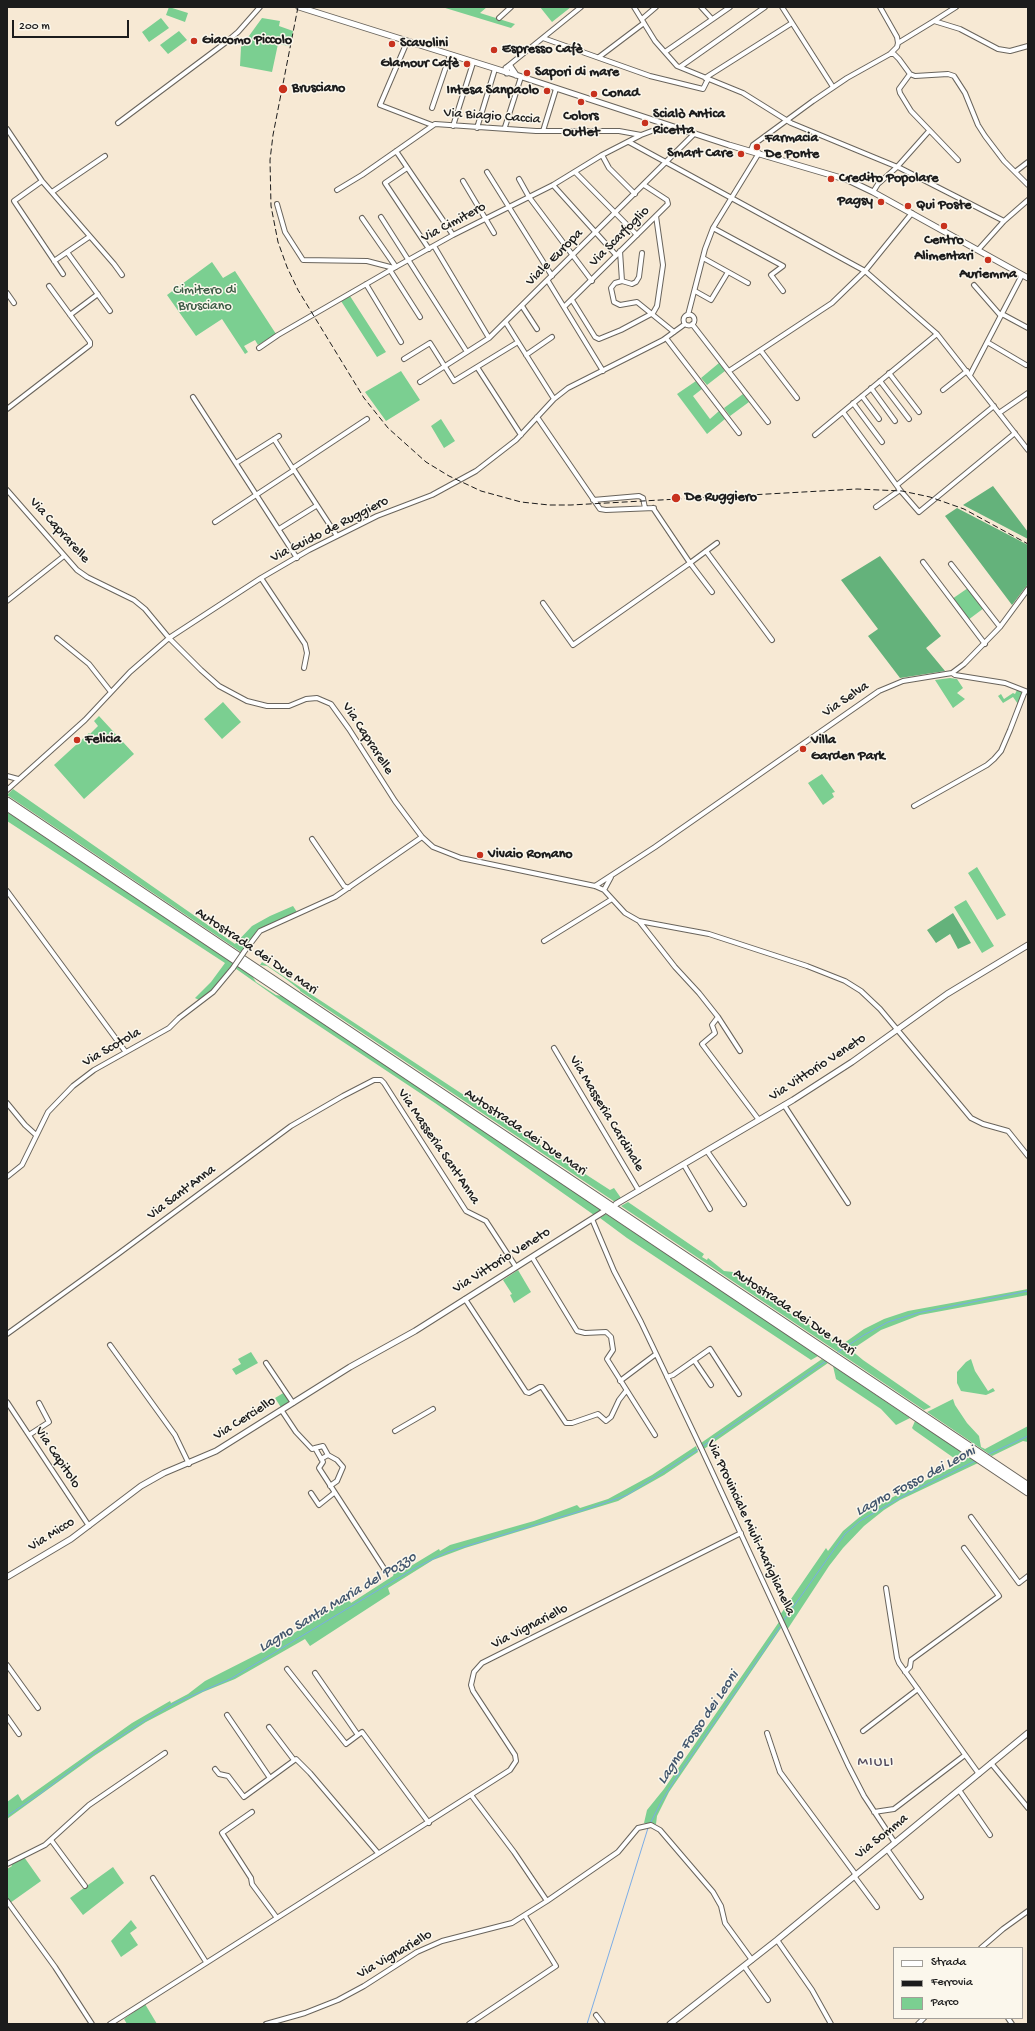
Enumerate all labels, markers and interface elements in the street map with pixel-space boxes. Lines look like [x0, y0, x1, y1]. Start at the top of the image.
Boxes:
scale bar [14, 12, 131, 38]
text: 200 m [19, 20, 50, 34]
place label: Giacomo Piccolo [202, 33, 292, 49]
marker: Giacomo Piccolo [189, 36, 199, 46]
place label: Scavolini [400, 36, 448, 52]
marker: Scavolini [387, 39, 397, 49]
place label: Espresso Cafè [502, 42, 583, 58]
marker: Espresso Cafè [489, 45, 499, 55]
place label: Glamour Cafè [380, 56, 459, 72]
marker: Glamour Cafè [462, 59, 472, 69]
place label: Sapori di mare [535, 65, 619, 81]
marker: Sapori di mare [522, 68, 532, 78]
place label: Brusciano [292, 81, 345, 97]
marker: Brusciano [277, 83, 289, 95]
place label: Intesa Sanpaolo [447, 83, 539, 99]
marker: Intesa Sanpaolo [542, 86, 552, 96]
place label: Conad [602, 86, 639, 102]
marker: Conad [589, 89, 599, 99]
marker: Colors Outlet [576, 97, 586, 107]
street label: Via Biagio Caccia [443, 105, 541, 129]
place label: Scialò Antica Ricetta [653, 107, 725, 140]
place label: Colors Outlet [563, 109, 599, 142]
marker: Scialò Antica Ricetta [640, 118, 650, 128]
place label: Farmacia De Ponte [765, 131, 819, 164]
marker: Farmacia De Ponte [752, 142, 762, 152]
place label: Smart Care [667, 146, 733, 162]
marker: Smart Care [736, 149, 746, 159]
place label: Credito Popolare [839, 171, 938, 187]
marker: Credito Popolare [826, 174, 836, 184]
place label: Pagsy [837, 194, 873, 210]
marker: Pagsy [876, 197, 886, 207]
place label: Qui Poste [916, 198, 971, 214]
street label: Via Cimitero [419, 199, 489, 247]
marker: Qui Poste [903, 201, 913, 211]
street label: Via Scarfoglio [586, 203, 654, 271]
marker: Centro Alimentari [939, 221, 949, 231]
street label: Viale Europa [523, 226, 587, 290]
place label: Centro Alimentari [914, 233, 974, 266]
marker: Auriemma [983, 255, 993, 265]
place label: Auriemma [959, 267, 1017, 283]
park label: Cimitero di Brusciano [173, 283, 237, 316]
place label: De Ruggiero [685, 490, 757, 506]
marker: De Ruggiero [670, 492, 682, 504]
street label: Via Guido de Ruggiero [268, 493, 392, 567]
street label: Via Caprarelle [25, 495, 93, 567]
street label: Via Selva [819, 678, 873, 722]
street label: Via Caprarelle [337, 700, 397, 778]
place label: Felicia [85, 732, 121, 748]
place label: Villa Garden Park [811, 733, 885, 766]
marker: Felicia [72, 735, 82, 745]
marker: Villa Garden Park [798, 744, 808, 754]
place label: Vivaio Romano [488, 847, 573, 863]
marker: Vivaio Romano [475, 850, 485, 860]
street label: Autostrada dei Due Mari [192, 905, 320, 999]
street label: Via Scotola [80, 1025, 144, 1071]
street label: Via Vittorio Veneto [767, 1030, 869, 1106]
street label: Via Masseria Cardinale [565, 1053, 647, 1175]
street label: Via Masseria Sant'Anna [393, 1086, 483, 1208]
street label: Autostrada dei Due Mari [461, 1086, 589, 1180]
street label: Via Sant'Anna [144, 1162, 220, 1224]
street label: Via Vittorio Veneto [450, 1224, 554, 1298]
street label: Autostrada dei Due Mari [730, 1266, 858, 1360]
street label: Via Cerciello [211, 1393, 279, 1445]
street label: Via Capitolo [30, 1424, 84, 1492]
street label: Via Provinciale Miuli-Mariglianella [702, 1437, 798, 1619]
water label: Lagno Fosso dei Leoni [853, 1443, 979, 1521]
street label: Via Micco [26, 1514, 78, 1556]
water label: Lagno Santa Maria del Pozzo [256, 1549, 420, 1657]
street label: Via Vignariello [489, 1601, 571, 1653]
water label: Lagno Fosso dei Leoni [654, 1668, 744, 1788]
district label: MIULI [858, 1754, 894, 1772]
street label: Via Somma [852, 1811, 912, 1863]
street label: Via Vignariello [355, 1927, 435, 1983]
legend [893, 1947, 1023, 2019]
text: Strada [931, 1956, 966, 1970]
text: Ferrovia [931, 1976, 973, 1990]
text: Parco [931, 1996, 959, 2010]

